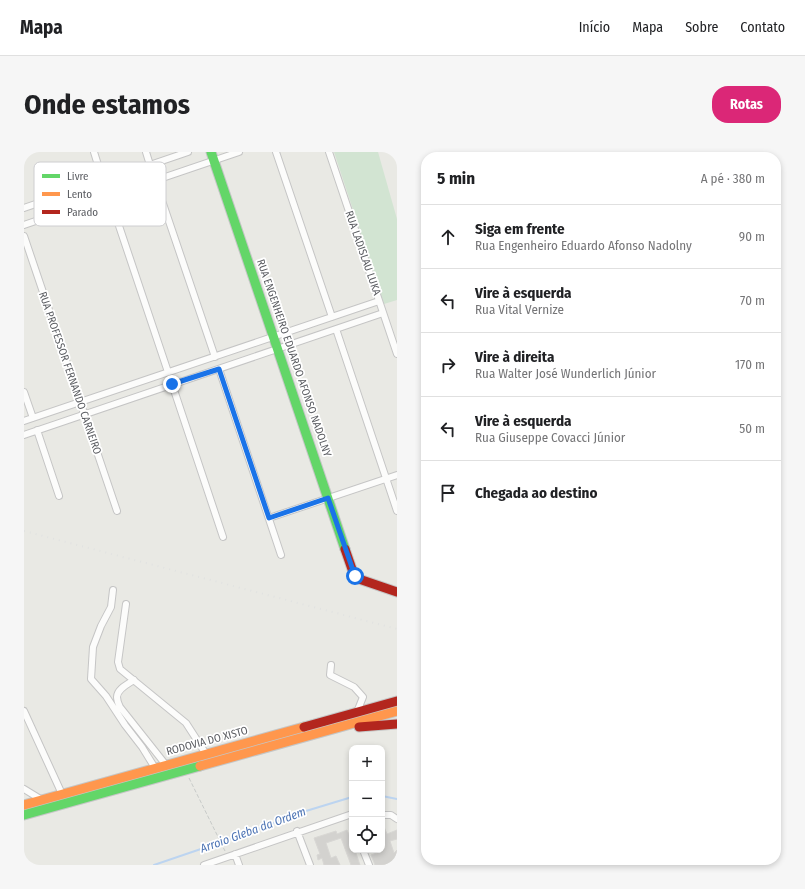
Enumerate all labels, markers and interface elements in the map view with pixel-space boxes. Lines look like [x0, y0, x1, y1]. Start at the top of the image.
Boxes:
text: Mapa [20, 16, 63, 39]
text: Início [579, 19, 610, 36]
text: Mapa [632, 19, 663, 36]
text: Sobre [685, 19, 718, 36]
text: Contato [740, 19, 785, 36]
button: Rotas [712, 86, 781, 123]
text: Onde estamos [24, 88, 190, 121]
legend [34, 162, 166, 226]
text: 5 min [437, 168, 475, 189]
text: Livre [67, 170, 89, 183]
text: A pé · 380 m [701, 171, 765, 186]
text: Lento [67, 188, 92, 201]
text: Parado [67, 206, 98, 219]
street label: RUA LADISLAU LUKA [342, 209, 384, 297]
text: Siga em frente [475, 220, 565, 238]
icon: ahead [437, 226, 459, 248]
text: 90 m [739, 229, 765, 244]
text: Rua Engenheiro Eduardo Afonso Nadolny [475, 238, 692, 253]
street label: RUA ENGENHEIRO EDUARDO AFONSO NADOLNY [254, 258, 334, 459]
text: Vire à esquerda [475, 284, 572, 302]
street label: RUA PROFESSOR FERNANDO CARNEIRO [36, 290, 104, 456]
icon: left [437, 290, 459, 312]
text: 70 m [740, 293, 765, 308]
text: Rua Vital Vernize [475, 302, 564, 317]
text: Vire à direita [475, 348, 554, 366]
icon: right [437, 354, 459, 376]
text: 170 m [735, 357, 765, 372]
text: Rua Walter José Wunderlich Júnior [475, 366, 656, 381]
route end [163, 375, 181, 393]
text: Vire à esquerda [475, 412, 572, 430]
icon: left [437, 418, 459, 440]
text: 50 m [739, 421, 765, 436]
text: Rua Giuseppe Covacci Júnior [475, 430, 625, 445]
icon: arrive [437, 482, 459, 504]
text: Chegada ao destino [475, 484, 597, 502]
route start [346, 567, 364, 585]
street label: RODOVIA DO XISTO [165, 724, 249, 758]
map controls [349, 745, 385, 853]
button: + [349, 745, 385, 781]
button: − [349, 781, 385, 817]
water label: Arroio Gleba da Ordem [197, 804, 308, 856]
button: locate [349, 817, 385, 853]

